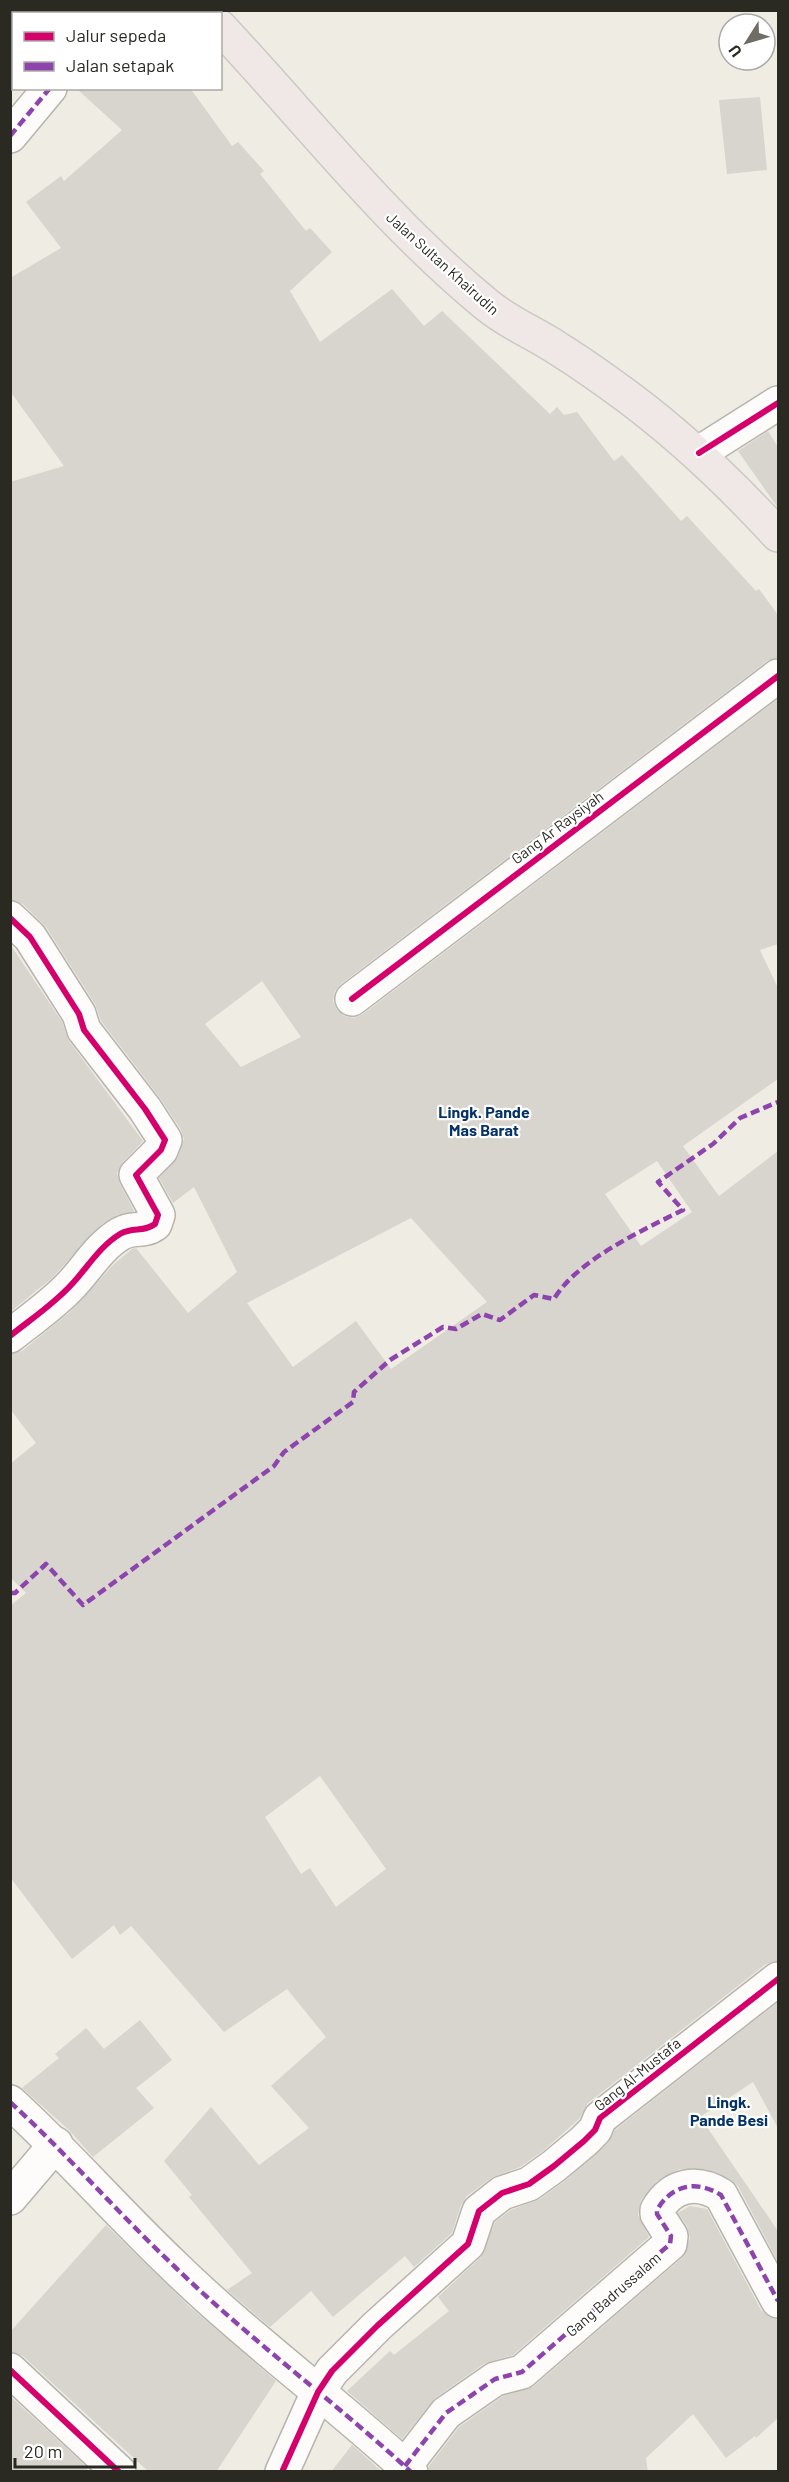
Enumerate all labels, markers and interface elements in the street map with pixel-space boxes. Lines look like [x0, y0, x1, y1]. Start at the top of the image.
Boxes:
legend [12, 12, 222, 90]
north arrow [717, 12, 777, 72]
text: Jalur sepeda [66, 24, 166, 46]
text: U [724, 42, 745, 61]
text: Jalan setapak [66, 54, 174, 76]
street label: Jalan Sultan Khairudin [383, 208, 503, 318]
street label: Gang Ar Raysiyah [508, 787, 606, 867]
district label: Lingk. Pande Mas Barat [438, 1102, 530, 1139]
street label: Gang Al-Mustafa [590, 2034, 684, 2114]
district label: Lingk. Pande Besi [690, 2092, 768, 2129]
street label: Gang Badrussalam [562, 2248, 664, 2340]
scale bar [15, 2431, 135, 2469]
text: 20 m [24, 2440, 62, 2462]

